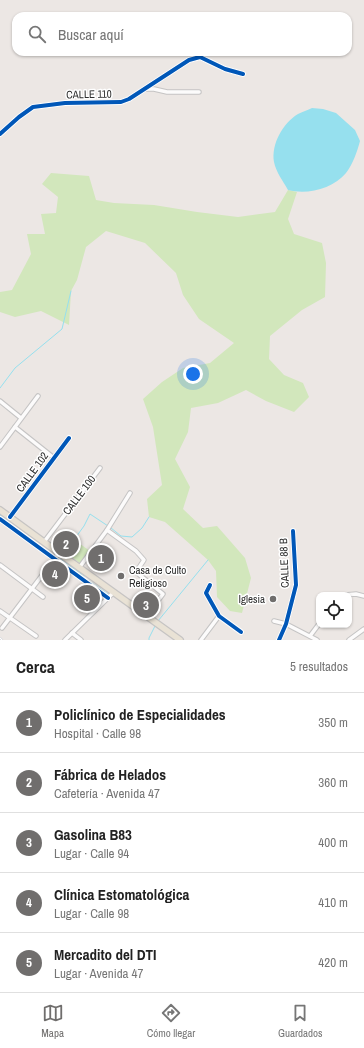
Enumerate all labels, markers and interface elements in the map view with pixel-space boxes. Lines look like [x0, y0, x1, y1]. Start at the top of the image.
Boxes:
search box [12, 12, 352, 56]
icon: search [26, 23, 48, 45]
text: Buscar aquí [58, 24, 124, 45]
street label: CALLE 110 [66, 87, 112, 101]
your location [183, 364, 203, 384]
street label: CALLE 102 [13, 449, 51, 495]
street label: CALLE 100 [60, 472, 98, 518]
pin: 2 [53, 529, 79, 559]
street label: CALLE 88 B [276, 538, 292, 588]
pin: 1 [88, 543, 114, 573]
pin: 4 [42, 559, 68, 589]
place label: Casa de Culto Religioso [129, 563, 186, 590]
marker: Casa de Culto Religioso [116, 571, 126, 581]
pin: 5 [74, 583, 100, 613]
pin: 3 [133, 590, 159, 620]
place label: Iglesia [238, 592, 265, 606]
map controls [316, 592, 352, 628]
button: locate [316, 592, 352, 628]
marker: Iglesia [268, 594, 278, 604]
text: Cerca [16, 655, 55, 678]
text: 5 resultados [290, 658, 348, 675]
text: Policlínico de Especialidades [54, 704, 226, 725]
text: 1 [26, 714, 32, 731]
text: 350 m [318, 714, 348, 731]
text: Hospital · Calle 98 [54, 725, 141, 742]
text: Fábrica de Helados [54, 764, 166, 785]
text: 2 [26, 774, 32, 791]
text: 360 m [318, 774, 348, 791]
text: Cafetería · Avenida 47 [54, 785, 160, 802]
text: Gasolina B83 [54, 824, 132, 845]
text: 3 [26, 834, 32, 851]
text: 400 m [318, 834, 348, 851]
text: Lugar · Calle 94 [54, 845, 129, 862]
text: Clínica Estomatológica [54, 884, 189, 905]
text: 4 [26, 894, 32, 911]
text: 410 m [318, 894, 348, 911]
text: Lugar · Calle 98 [54, 905, 129, 922]
text: Mercadito del DTI [54, 944, 157, 965]
text: 5 [26, 954, 32, 971]
text: 420 m [318, 954, 348, 971]
text: Lugar · Avenida 47 [54, 965, 143, 982]
tab: Mapa [41, 1002, 64, 1040]
tab: Cómo llegar [147, 1002, 195, 1040]
tab: Guardados [278, 1002, 323, 1040]

